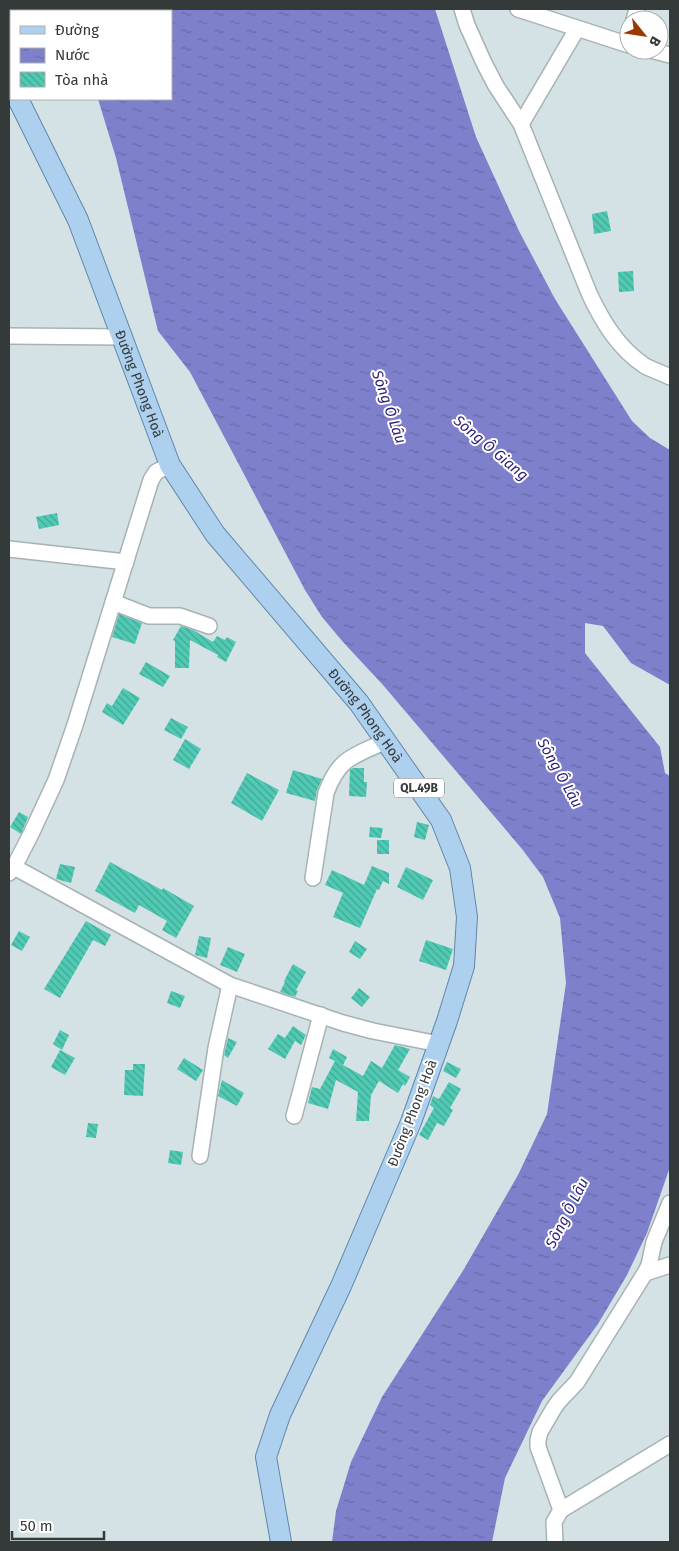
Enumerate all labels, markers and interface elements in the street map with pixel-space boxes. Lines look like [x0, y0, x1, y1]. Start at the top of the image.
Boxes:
legend [10, 10, 172, 100]
north arrow [619, 10, 669, 60]
text: Đường [55, 21, 99, 39]
text: B [645, 33, 664, 50]
text: Nước [55, 46, 90, 64]
text: Tòa nhà [55, 71, 108, 89]
street label: Đường Phong Hoà [111, 328, 167, 440]
water label: Sông Ô Lâu [368, 367, 410, 446]
water label: Sông Ô Giang [449, 411, 532, 484]
street label: Đường Phong Hoà [324, 665, 406, 766]
water label: Sông Ô Lâu [533, 734, 586, 811]
road number: QL.49B [394, 778, 444, 798]
street label: Đường Phong Hoà [384, 1057, 441, 1169]
water label: Sông Ô Lâu [541, 1175, 592, 1252]
scale bar [12, 1508, 105, 1540]
text: 50 m [20, 1517, 53, 1535]

